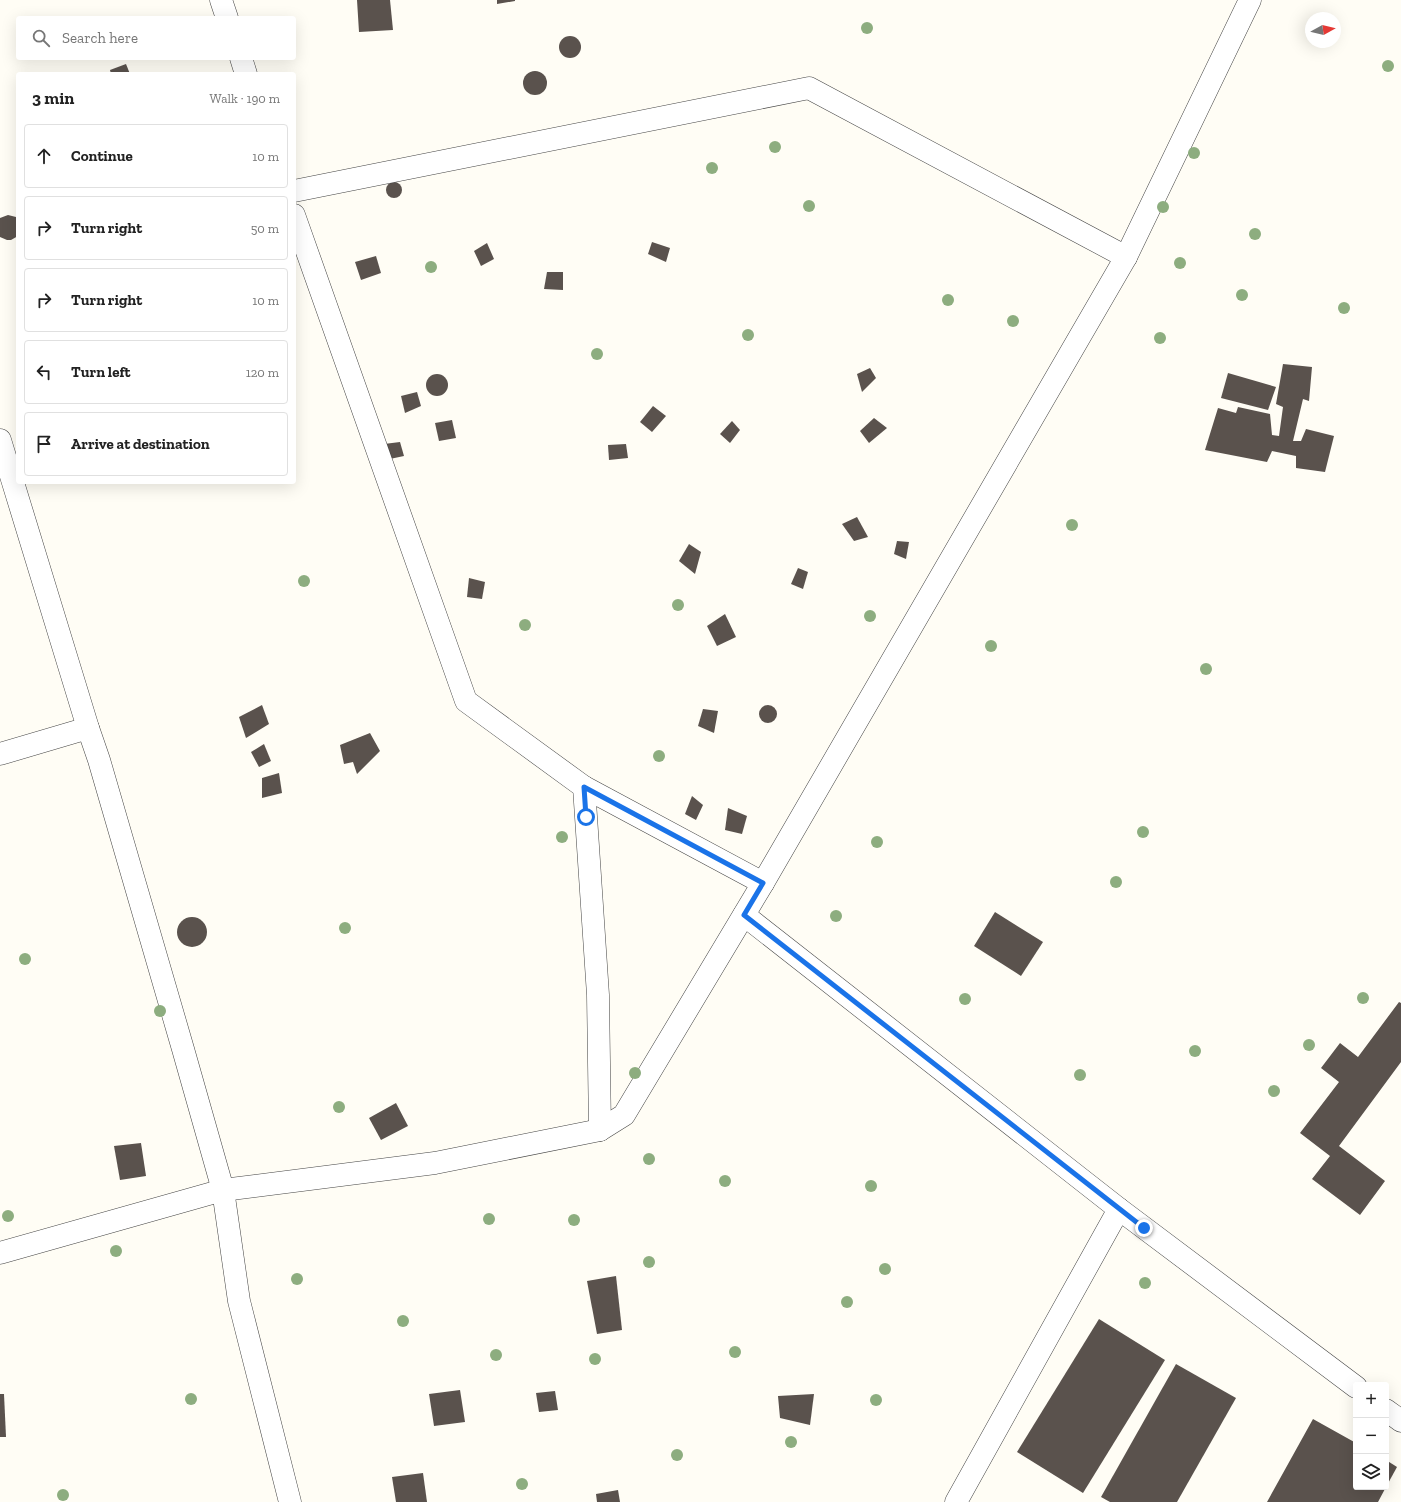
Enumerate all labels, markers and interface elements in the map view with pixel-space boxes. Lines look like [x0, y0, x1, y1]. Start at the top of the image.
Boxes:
north arrow [1305, 12, 1341, 48]
search box [16, 16, 296, 60]
icon: search [30, 27, 52, 49]
text: Search here [62, 29, 138, 47]
text: 3 min [32, 88, 74, 108]
text: Walk · 190 m [210, 91, 280, 106]
icon: ahead [33, 145, 55, 167]
text: Continue [71, 147, 133, 165]
text: 10 m [252, 149, 279, 164]
icon: right [33, 217, 55, 239]
text: Turn right [71, 219, 142, 237]
text: 50 m [251, 221, 279, 236]
icon: right [33, 289, 55, 311]
text: Turn right [71, 291, 142, 309]
text: 10 m [252, 293, 279, 308]
icon: left [33, 361, 55, 383]
text: Turn left [71, 363, 131, 381]
text: 120 m [246, 365, 279, 380]
icon: arrive [33, 433, 55, 455]
text: Arrive at destination [71, 435, 210, 453]
route start [577, 808, 595, 826]
route end [1135, 1219, 1153, 1237]
map controls [1353, 1382, 1389, 1490]
button: + [1353, 1382, 1389, 1418]
button: − [1353, 1418, 1389, 1454]
button: layers [1353, 1454, 1389, 1490]

